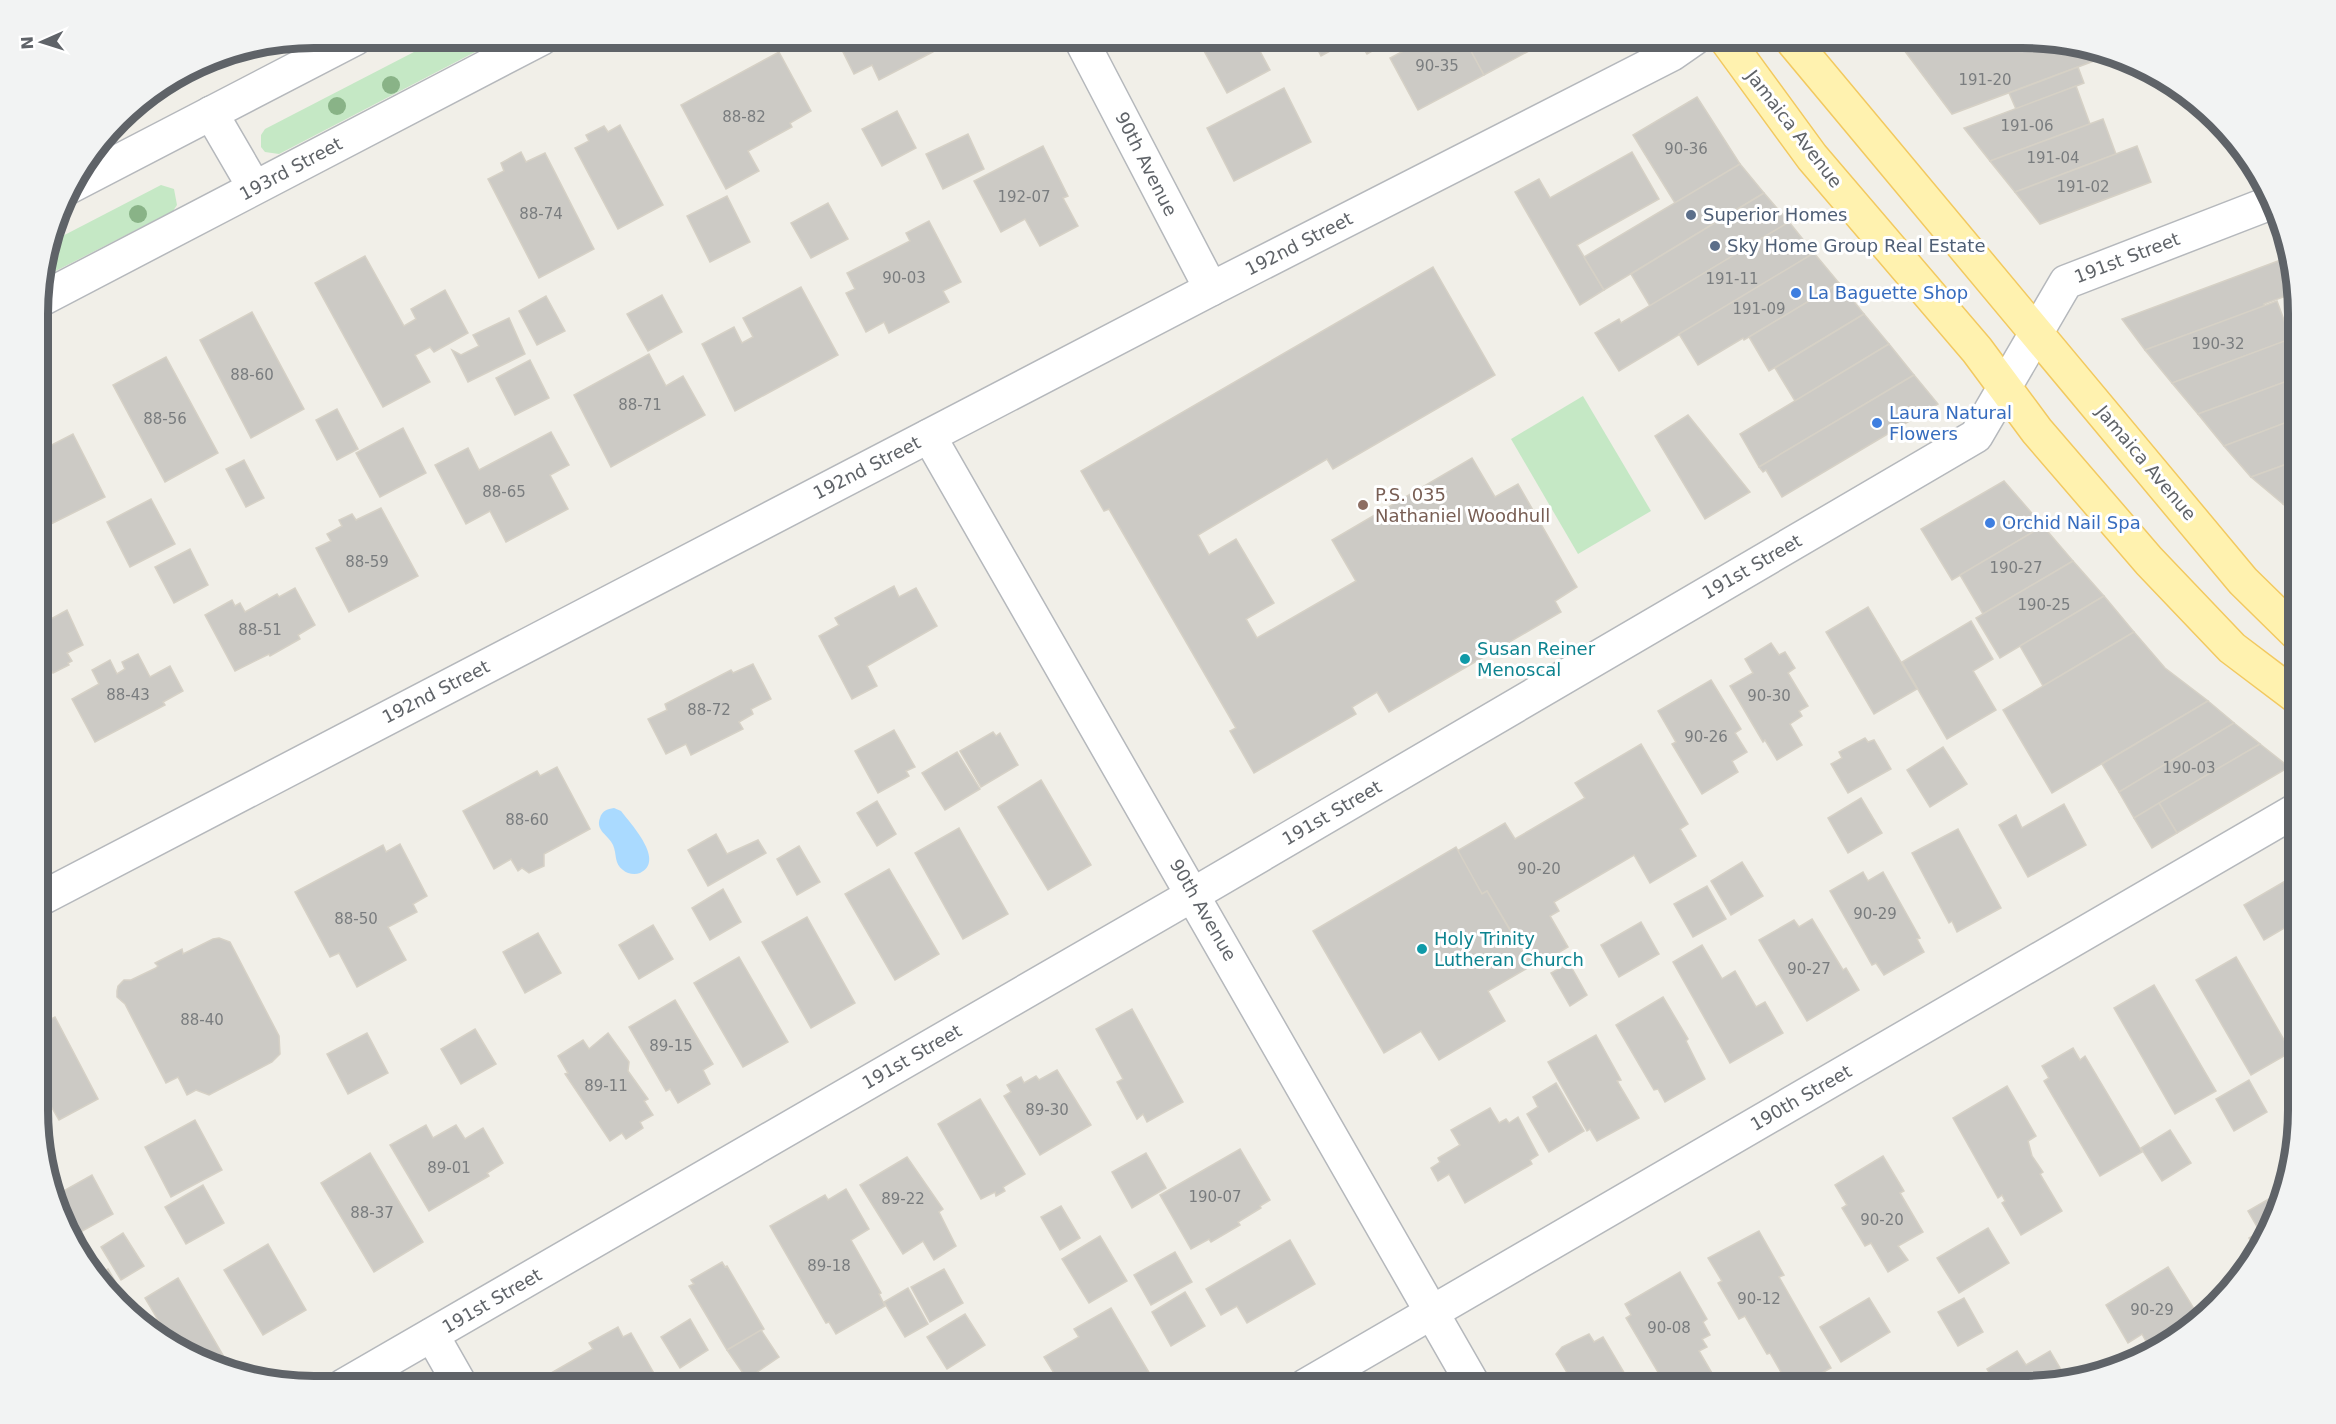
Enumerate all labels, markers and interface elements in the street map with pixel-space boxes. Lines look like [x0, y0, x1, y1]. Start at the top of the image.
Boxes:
north arrow [12, 12, 72, 72]
text: N [18, 36, 37, 50]
house number: 90-35 [1415, 57, 1459, 75]
street label: Jamaica Avenue [1741, 65, 1847, 192]
house number: 191-20 [1958, 71, 2012, 89]
house number: 88-82 [722, 108, 766, 126]
street label: 90th Avenue [1111, 108, 1182, 219]
house number: 191-06 [2000, 117, 2054, 135]
street label: 193rd Street [236, 133, 346, 204]
house number: 90-36 [1664, 140, 1708, 158]
house number: 191-04 [2026, 149, 2080, 167]
house number: 191-02 [2056, 178, 2110, 196]
house number: 192-07 [997, 188, 1051, 206]
place label: Superior Homes [1703, 204, 1847, 225]
house number: 88-74 [519, 205, 563, 223]
street label: 192nd Street [1242, 208, 1356, 280]
marker: Superior Homes [1684, 208, 1698, 222]
street label: 191st Street [2071, 228, 2182, 287]
place label: Sky Home Group Real Estate [1727, 235, 1985, 256]
marker: Sky Home Group Real Estate [1708, 239, 1722, 253]
house number: 90-03 [882, 269, 926, 287]
house number: 191-11 [1705, 270, 1759, 288]
place label: La Baguette Shop [1808, 282, 1968, 303]
marker: La Baguette Shop [1789, 286, 1803, 300]
house number: 191-09 [1732, 300, 1786, 318]
house number: 190-32 [2191, 335, 2245, 353]
house number: 88-60 [230, 366, 274, 384]
house number: 88-71 [618, 396, 662, 414]
street label: Jamaica Avenue [2092, 400, 2201, 524]
place label: Laura Natural Flowers [1889, 402, 2012, 444]
house number: 88-56 [143, 410, 187, 428]
marker: Laura Natural Flowers [1870, 416, 1884, 430]
street label: 192nd Street [810, 432, 924, 504]
house number: 88-65 [482, 483, 526, 501]
place label: P.S. 035 Nathaniel Woodhull [1375, 484, 1550, 526]
marker: P.S. 035 Nathaniel Woodhull [1356, 498, 1370, 512]
place label: Orchid Nail Spa [2002, 512, 2141, 533]
marker: Orchid Nail Spa [1983, 516, 1997, 530]
street label: 191st Street [1698, 530, 1805, 603]
house number: 88-59 [345, 553, 389, 571]
house number: 190-27 [1989, 559, 2043, 577]
house number: 190-25 [2017, 596, 2071, 614]
house number: 88-51 [238, 621, 282, 639]
place label: Susan Reiner Menoscal [1477, 638, 1596, 680]
marker: Susan Reiner Menoscal [1458, 652, 1472, 666]
street label: 192nd Street [379, 656, 493, 728]
house number: 88-43 [106, 686, 150, 704]
house number: 90-30 [1747, 687, 1791, 705]
house number: 88-72 [687, 701, 731, 719]
house number: 90-26 [1684, 728, 1728, 746]
house number: 190-03 [2162, 759, 2216, 777]
street label: 191st Street [1278, 776, 1385, 849]
house number: 88-60 [505, 811, 549, 829]
street label: 90th Avenue [1166, 855, 1241, 964]
house number: 90-20 [1517, 860, 1561, 878]
house number: 90-29 [1853, 905, 1897, 923]
house number: 88-50 [334, 910, 378, 928]
place label: Holy Trinity Lutheran Church [1434, 928, 1584, 970]
marker: Holy Trinity Lutheran Church [1415, 942, 1429, 956]
house number: 90-27 [1787, 960, 1831, 978]
house number: 88-40 [180, 1011, 224, 1029]
street label: 191st Street [858, 1020, 965, 1093]
house number: 89-15 [649, 1037, 693, 1055]
street label: 190th Street [1746, 1060, 1855, 1135]
house number: 89-11 [584, 1077, 628, 1095]
house number: 89-30 [1025, 1101, 1069, 1119]
house number: 89-01 [427, 1159, 471, 1177]
house number: 190-07 [1188, 1188, 1242, 1206]
house number: 89-22 [881, 1190, 925, 1208]
house number: 88-37 [350, 1204, 394, 1222]
house number: 90-20 [1860, 1211, 1904, 1229]
house number: 89-18 [807, 1257, 851, 1275]
street label: 191st Street [438, 1264, 545, 1337]
house number: 90-12 [1737, 1290, 1781, 1308]
house number: 90-29 [2130, 1301, 2174, 1319]
house number: 90-08 [1647, 1319, 1691, 1337]

